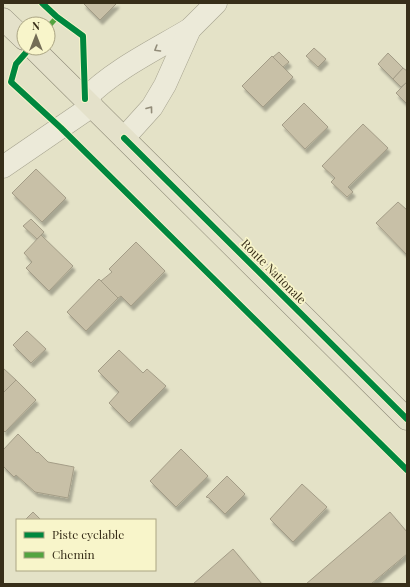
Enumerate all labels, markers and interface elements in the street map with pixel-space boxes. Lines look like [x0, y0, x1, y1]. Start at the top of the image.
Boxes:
north arrow [16, 16, 56, 56]
text: N [32, 18, 40, 33]
one-way arrow [154, 44, 161, 52]
one-way arrow [145, 106, 152, 113]
street label: Route Nationale [238, 235, 310, 307]
legend [16, 519, 156, 571]
text: Piste cyclable [52, 526, 124, 542]
text: Chemin [52, 546, 95, 562]

